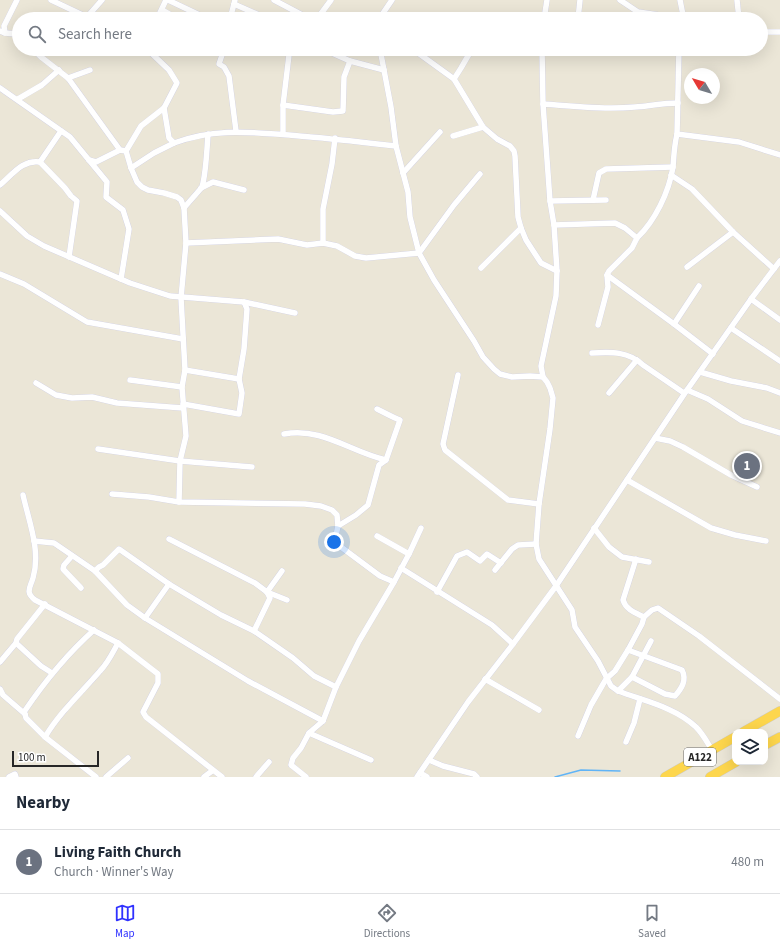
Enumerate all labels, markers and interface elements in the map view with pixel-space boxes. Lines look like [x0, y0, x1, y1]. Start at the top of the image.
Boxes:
search box [12, 12, 768, 56]
icon: search [26, 23, 48, 45]
text: Search here [58, 24, 132, 45]
north arrow [684, 68, 720, 104]
pin: 1 [734, 451, 760, 481]
your location [324, 532, 344, 552]
map controls [732, 729, 768, 765]
button: layers [732, 729, 768, 765]
road number: A122 [684, 748, 716, 766]
scale bar [12, 749, 99, 768]
text: 100 m [18, 750, 46, 765]
text: Nearby [16, 791, 70, 815]
text: Living Faith Church [54, 842, 181, 863]
text: 1 [26, 853, 32, 871]
text: 480 m [731, 853, 764, 871]
text: Church · Winner's Way [54, 863, 174, 881]
tab: Map [114, 902, 136, 941]
tab: Directions [364, 902, 410, 941]
tab: Saved [638, 902, 666, 941]

